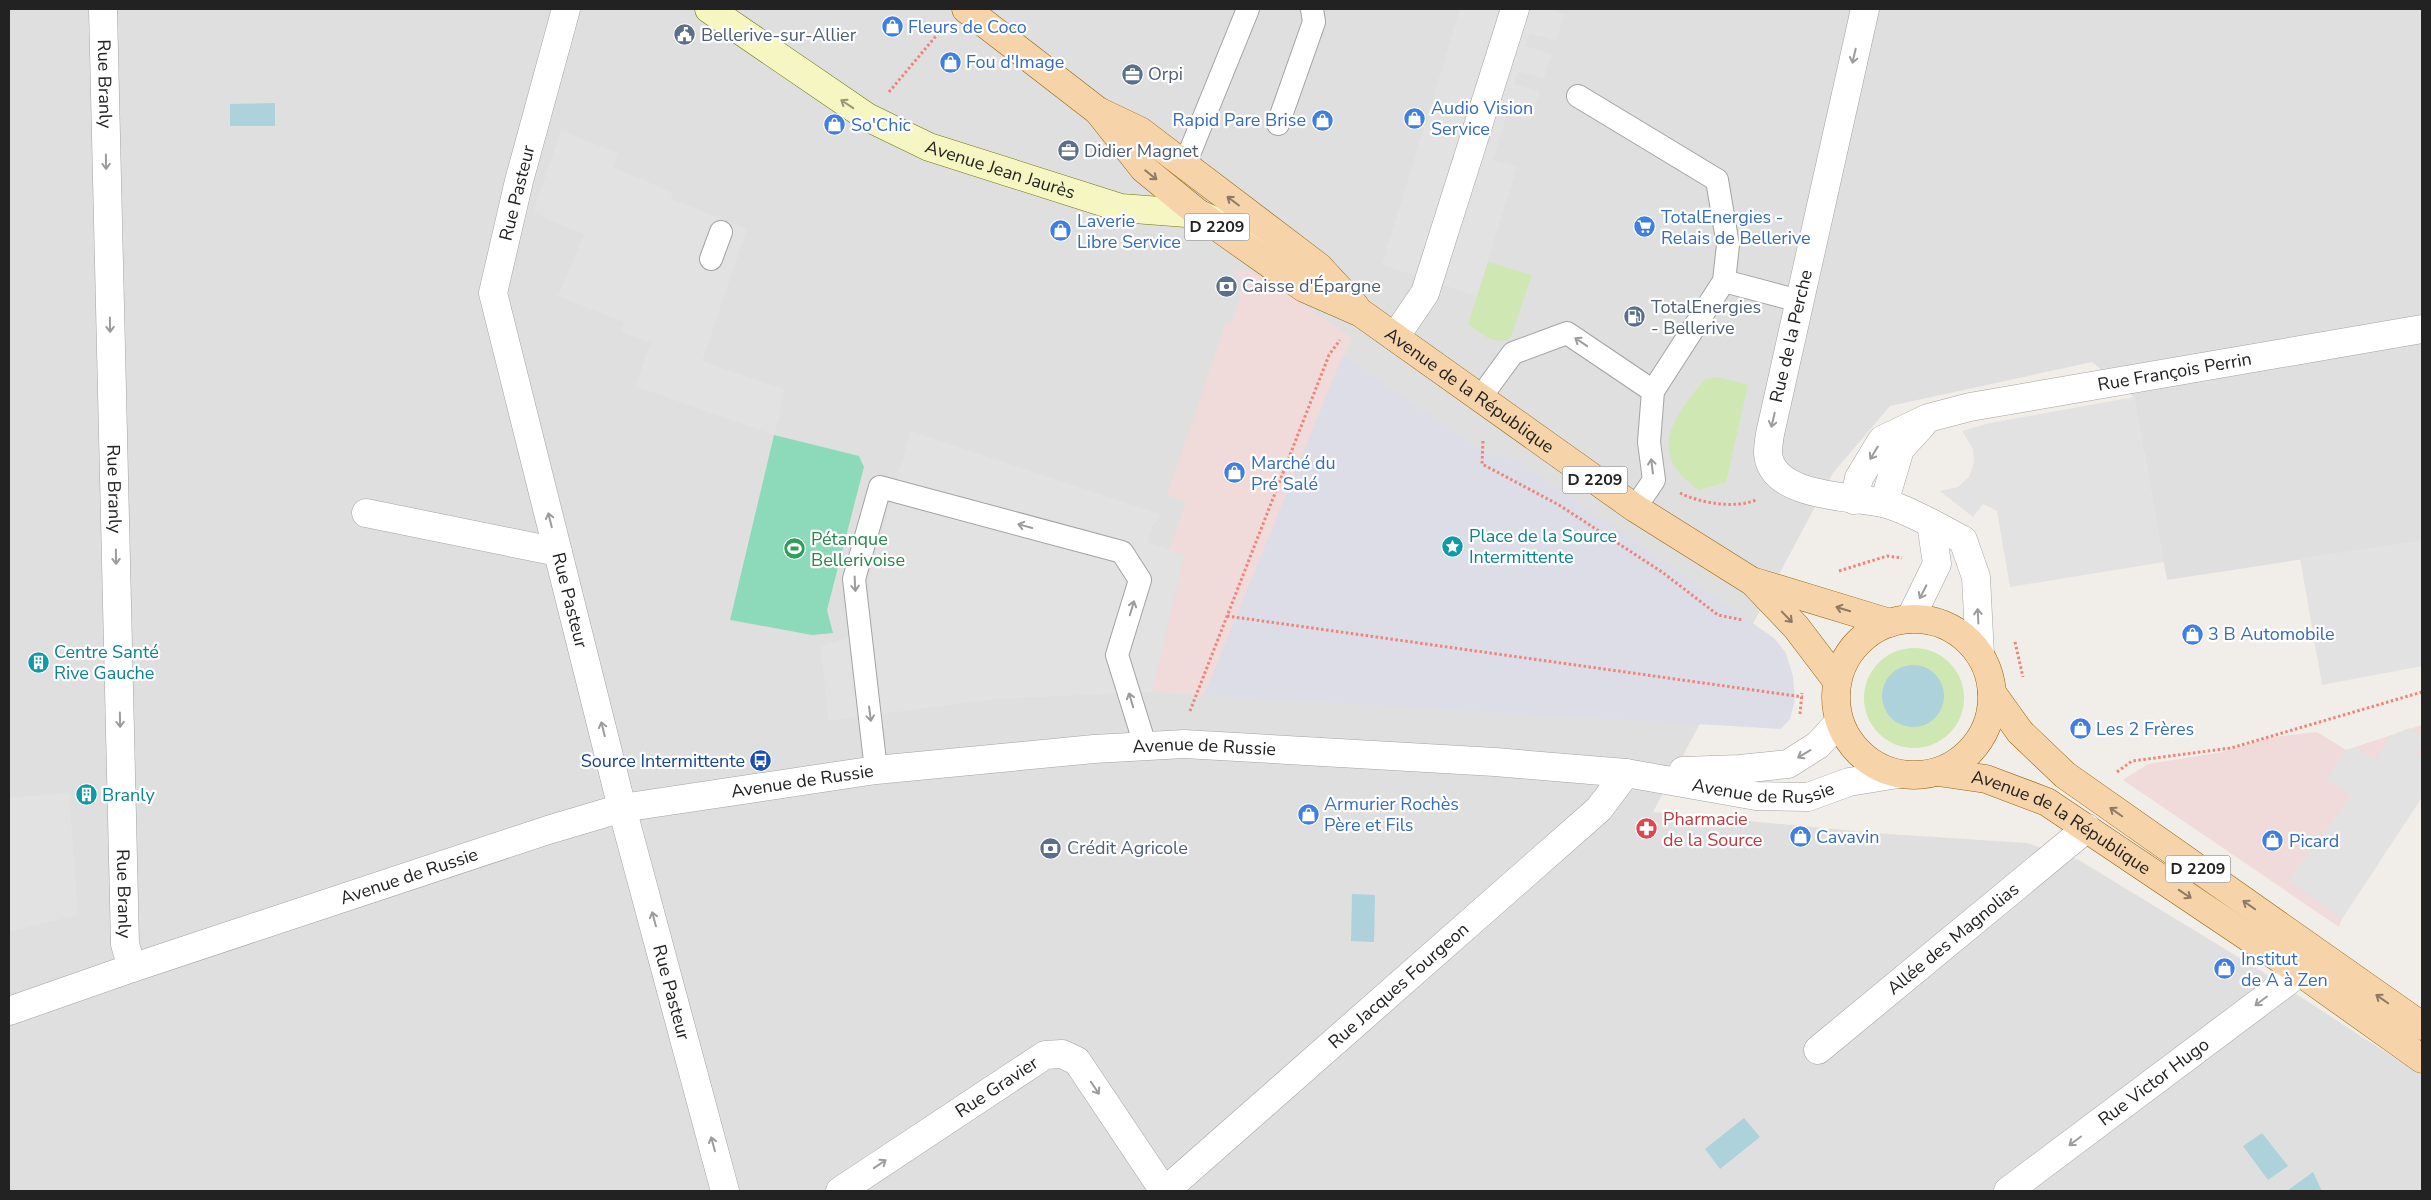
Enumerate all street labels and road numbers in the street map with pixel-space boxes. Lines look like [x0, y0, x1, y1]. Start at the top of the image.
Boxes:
street label: Rue Branly [92, 39, 118, 130]
street label: Avenue Jean Jaurès [922, 135, 1078, 205]
street label: Rue Pasteur [494, 142, 541, 243]
road number: D 2209 [1184, 213, 1250, 240]
street label: Rue de la Perche [1764, 267, 1818, 405]
street label: Avenue de la République [1380, 322, 1559, 459]
street label: Rue François Perrin [2096, 347, 2253, 397]
street label: Rue Branly [101, 444, 127, 534]
road number: D 2209 [1562, 466, 1628, 494]
street label: Rue Pasteur [546, 550, 594, 651]
street label: Avenue de Russie [1132, 732, 1277, 761]
street label: Avenue de Russie [729, 759, 875, 804]
street label: Avenue de la République [1970, 765, 2155, 880]
street label: Avenue de Russie [1690, 773, 1838, 810]
street label: Avenue de Russie [337, 842, 481, 910]
street label: Rue Branly [111, 849, 137, 939]
road number: D 2209 [2166, 856, 2230, 882]
street label: Allée des Magnolias [1882, 877, 2024, 1000]
street label: Rue Jacques Fourgeon [1323, 917, 1474, 1054]
street label: Rue Pasteur [647, 942, 696, 1043]
street label: Rue Victor Hugo [2093, 1032, 2214, 1131]
street label: Rue Gravier [951, 1051, 1043, 1123]

